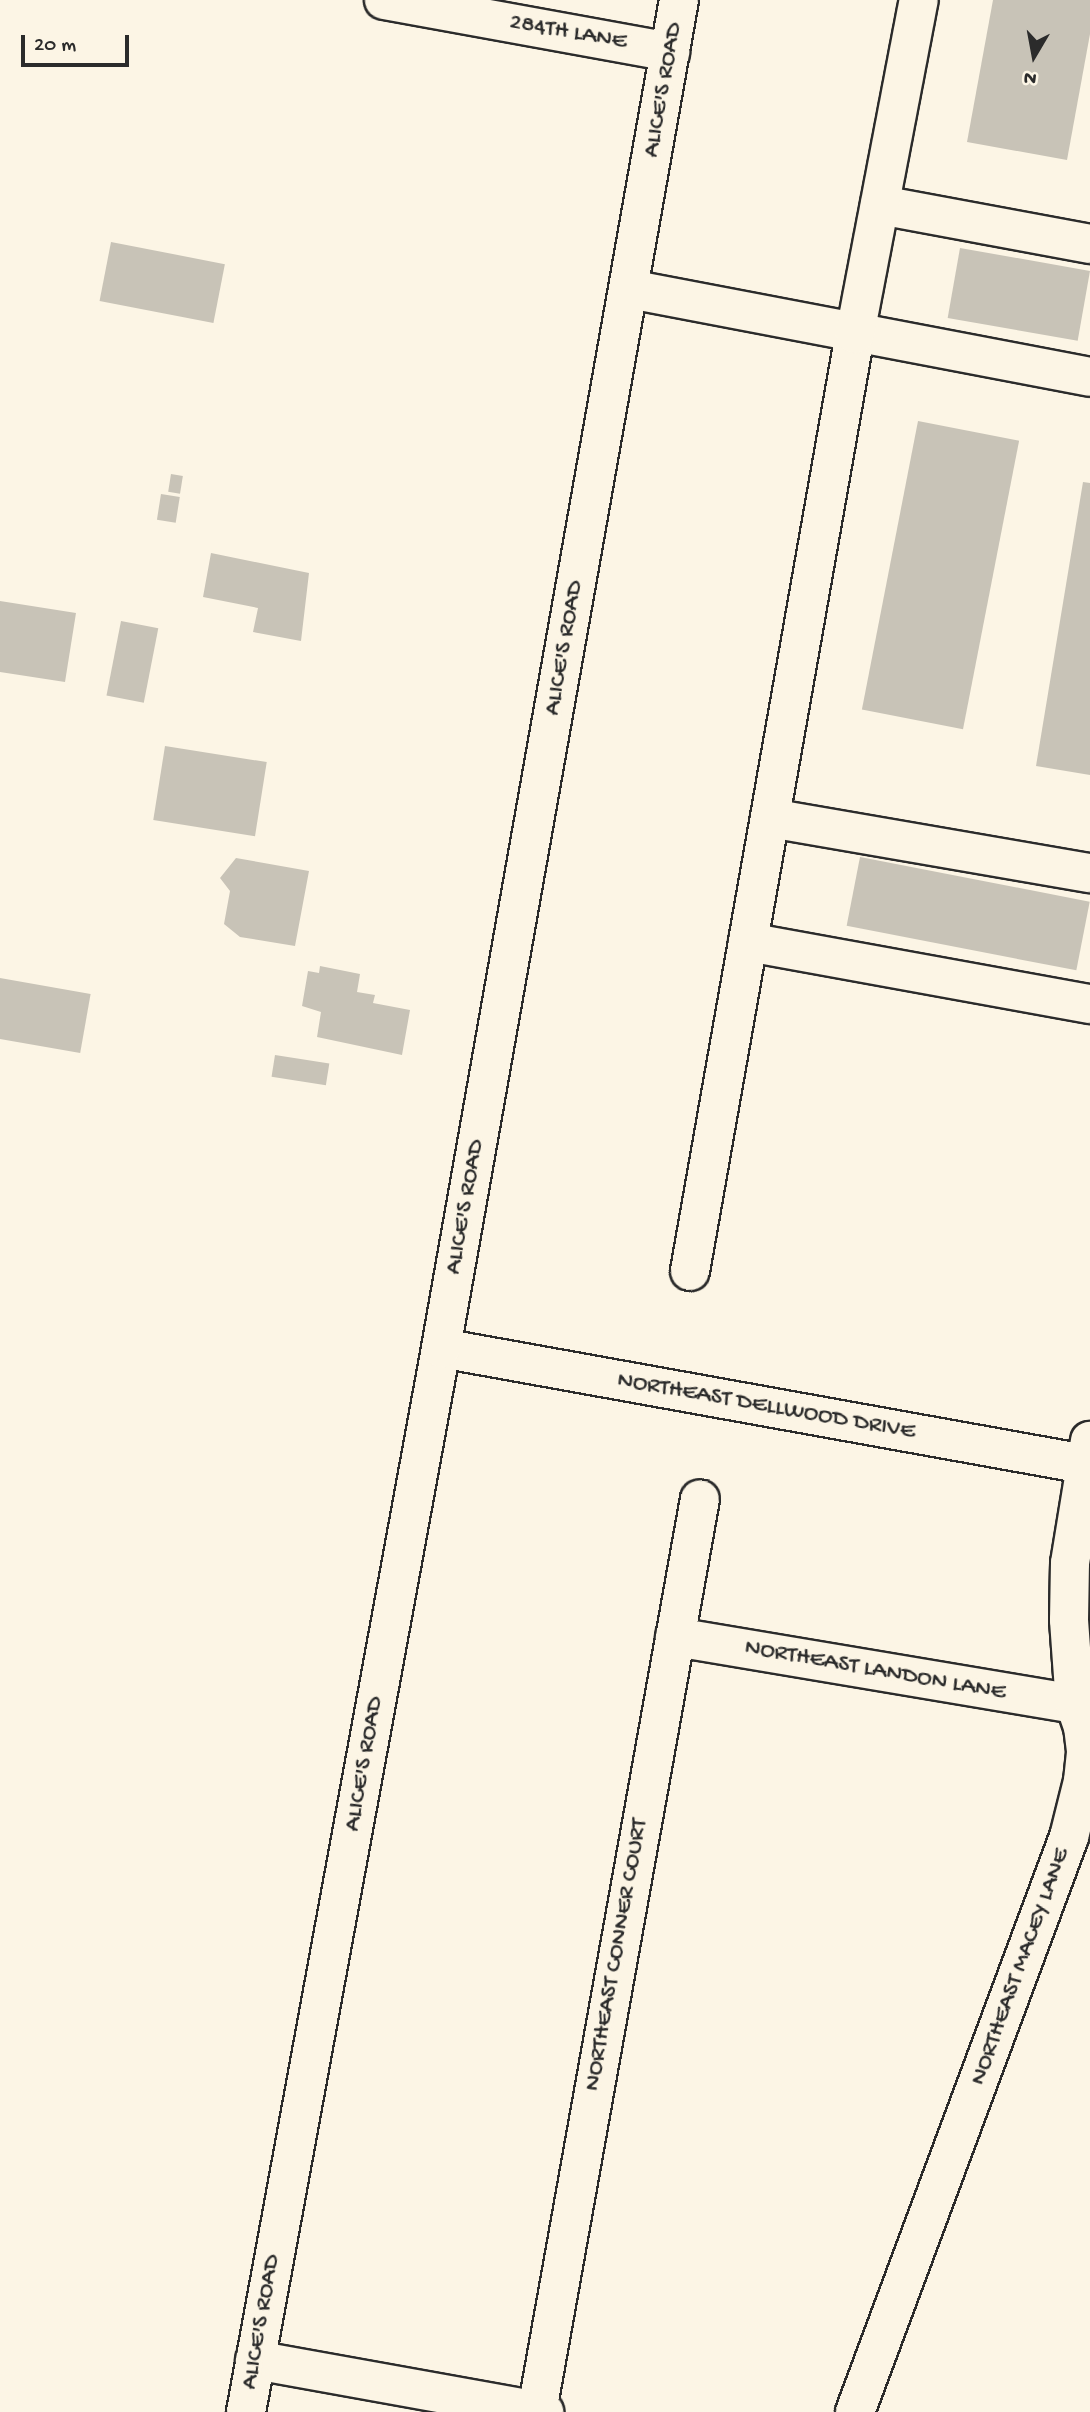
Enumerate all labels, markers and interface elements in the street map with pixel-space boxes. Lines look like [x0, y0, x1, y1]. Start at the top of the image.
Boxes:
street label: 284TH LANE [507, 9, 629, 57]
street label: ALICE'S ROAD [638, 20, 690, 160]
scale bar [24, 21, 133, 65]
north arrow [999, 21, 1069, 91]
text: 20 m [34, 34, 76, 59]
text: N [1022, 65, 1038, 90]
street label: ALICE'S ROAD [539, 578, 591, 718]
street label: ALICE'S ROAD [440, 1137, 492, 1277]
street label: NORTHEAST DELLWOOD DRIVE [615, 1367, 917, 1447]
street label: NORTHEAST LANDON LANE [742, 1634, 1008, 1708]
street label: ALICE'S ROAD [339, 1694, 391, 1834]
street label: NORTHEAST CONNER COURT [579, 1817, 655, 2093]
street label: NORTHEAST MACEY LANE [965, 1845, 1077, 2089]
street label: ALICE'S ROAD [236, 2252, 288, 2392]

